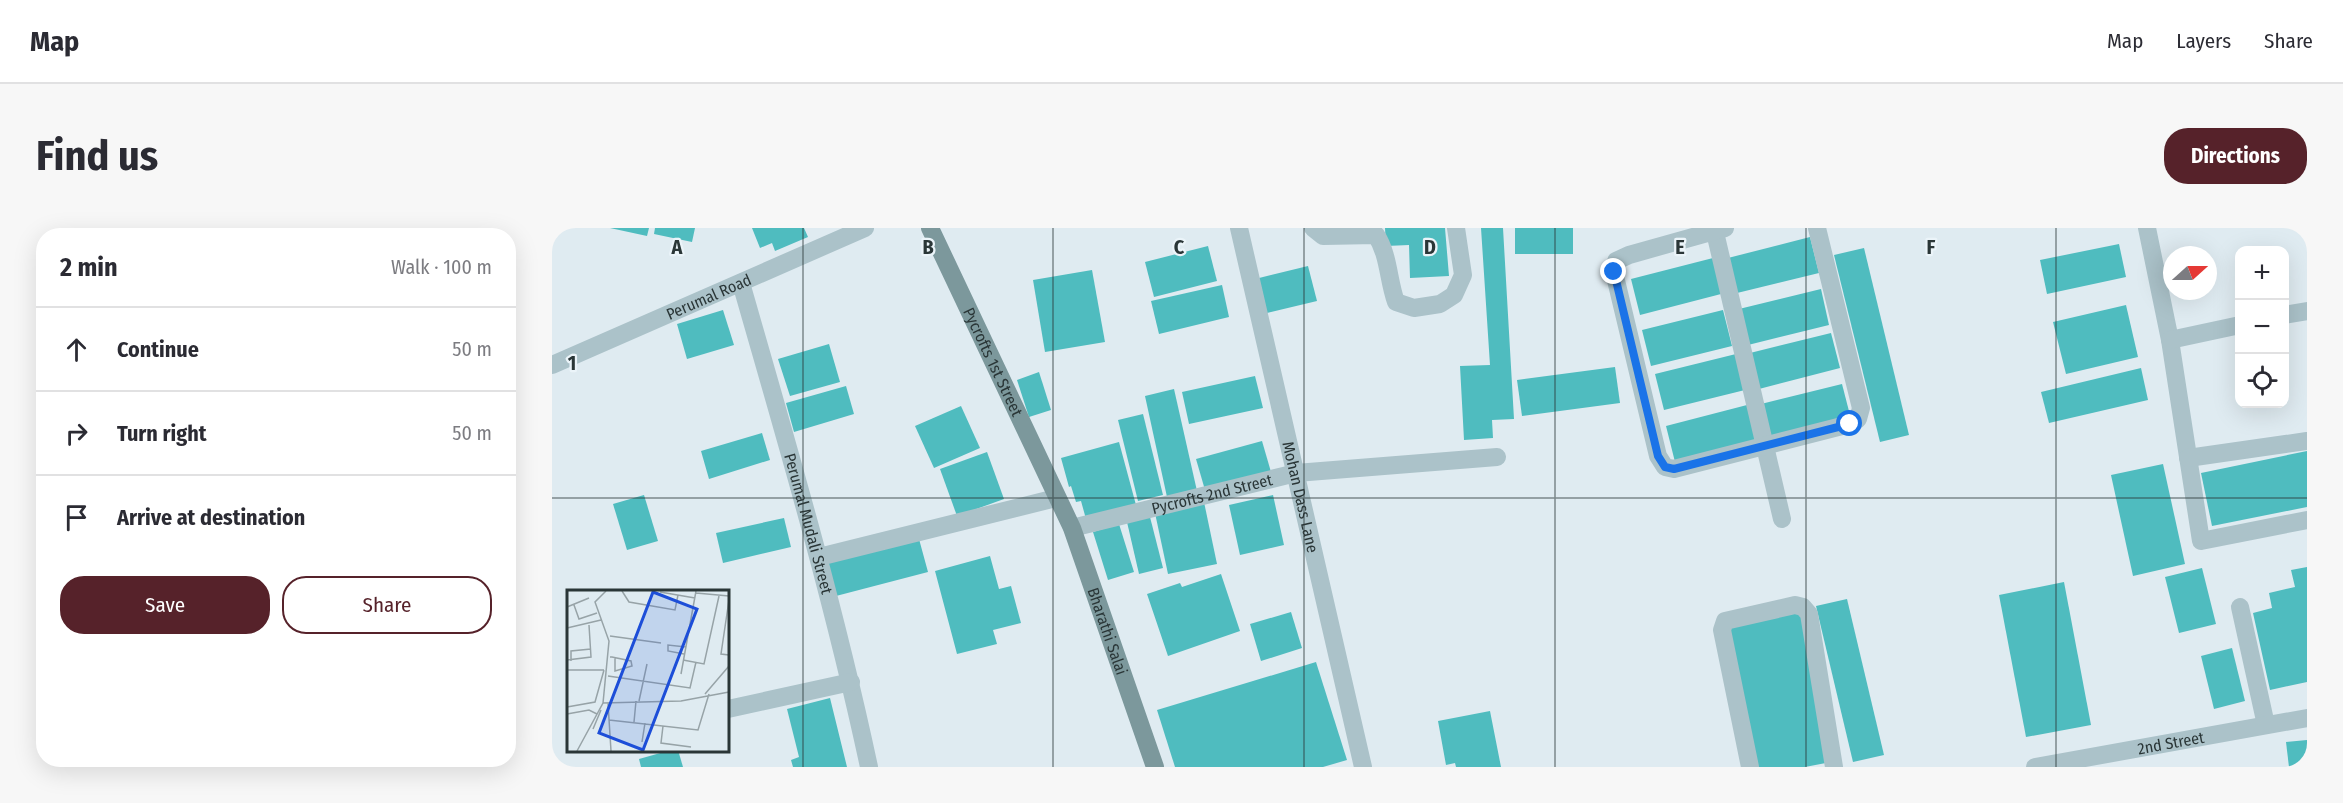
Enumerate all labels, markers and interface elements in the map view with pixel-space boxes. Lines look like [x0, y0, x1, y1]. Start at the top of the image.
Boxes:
text: Map [30, 25, 79, 58]
text: Map [2107, 28, 2143, 54]
text: Layers [2176, 28, 2231, 54]
text: Share [2264, 28, 2313, 54]
button: Directions [2164, 128, 2307, 184]
text: Find us [36, 131, 158, 181]
text: A [671, 235, 684, 259]
text: B [922, 235, 934, 259]
text: C [1174, 235, 1185, 259]
text: D [1424, 235, 1436, 259]
text: E [1675, 235, 1685, 259]
text: F [1927, 235, 1936, 259]
north arrow [2163, 246, 2217, 300]
map controls [2235, 246, 2289, 408]
button: + [2235, 246, 2289, 300]
text: 2 min [60, 252, 118, 283]
text: Walk · 100 m [391, 255, 492, 279]
route end [1600, 258, 1626, 284]
street label: Perumal Road [663, 270, 754, 324]
button: − [2235, 300, 2289, 354]
street label: Pycrofts 1st Street [959, 305, 1027, 420]
icon: ahead [60, 333, 93, 366]
text: Continue [117, 336, 199, 363]
text: 50 m [452, 337, 492, 361]
text: 1 [568, 351, 576, 375]
button: locate [2235, 354, 2289, 408]
route start [1836, 410, 1862, 436]
icon: right [60, 417, 93, 450]
text: Turn right [117, 420, 206, 447]
text: 50 m [452, 421, 492, 445]
street label: Mohan Dass Lane [1278, 440, 1322, 555]
street label: Perumal Mudali Street [780, 451, 837, 597]
street label: Pycrofts 2nd Street [1150, 470, 1275, 518]
icon: arrive [60, 501, 93, 534]
text: Arrive at destination [117, 504, 305, 531]
button: Save [60, 576, 270, 634]
button: Share [282, 576, 492, 634]
street label: Bharathi Salai [1083, 585, 1131, 677]
inset map [567, 590, 729, 752]
street label: 2nd Street [2136, 728, 2206, 758]

